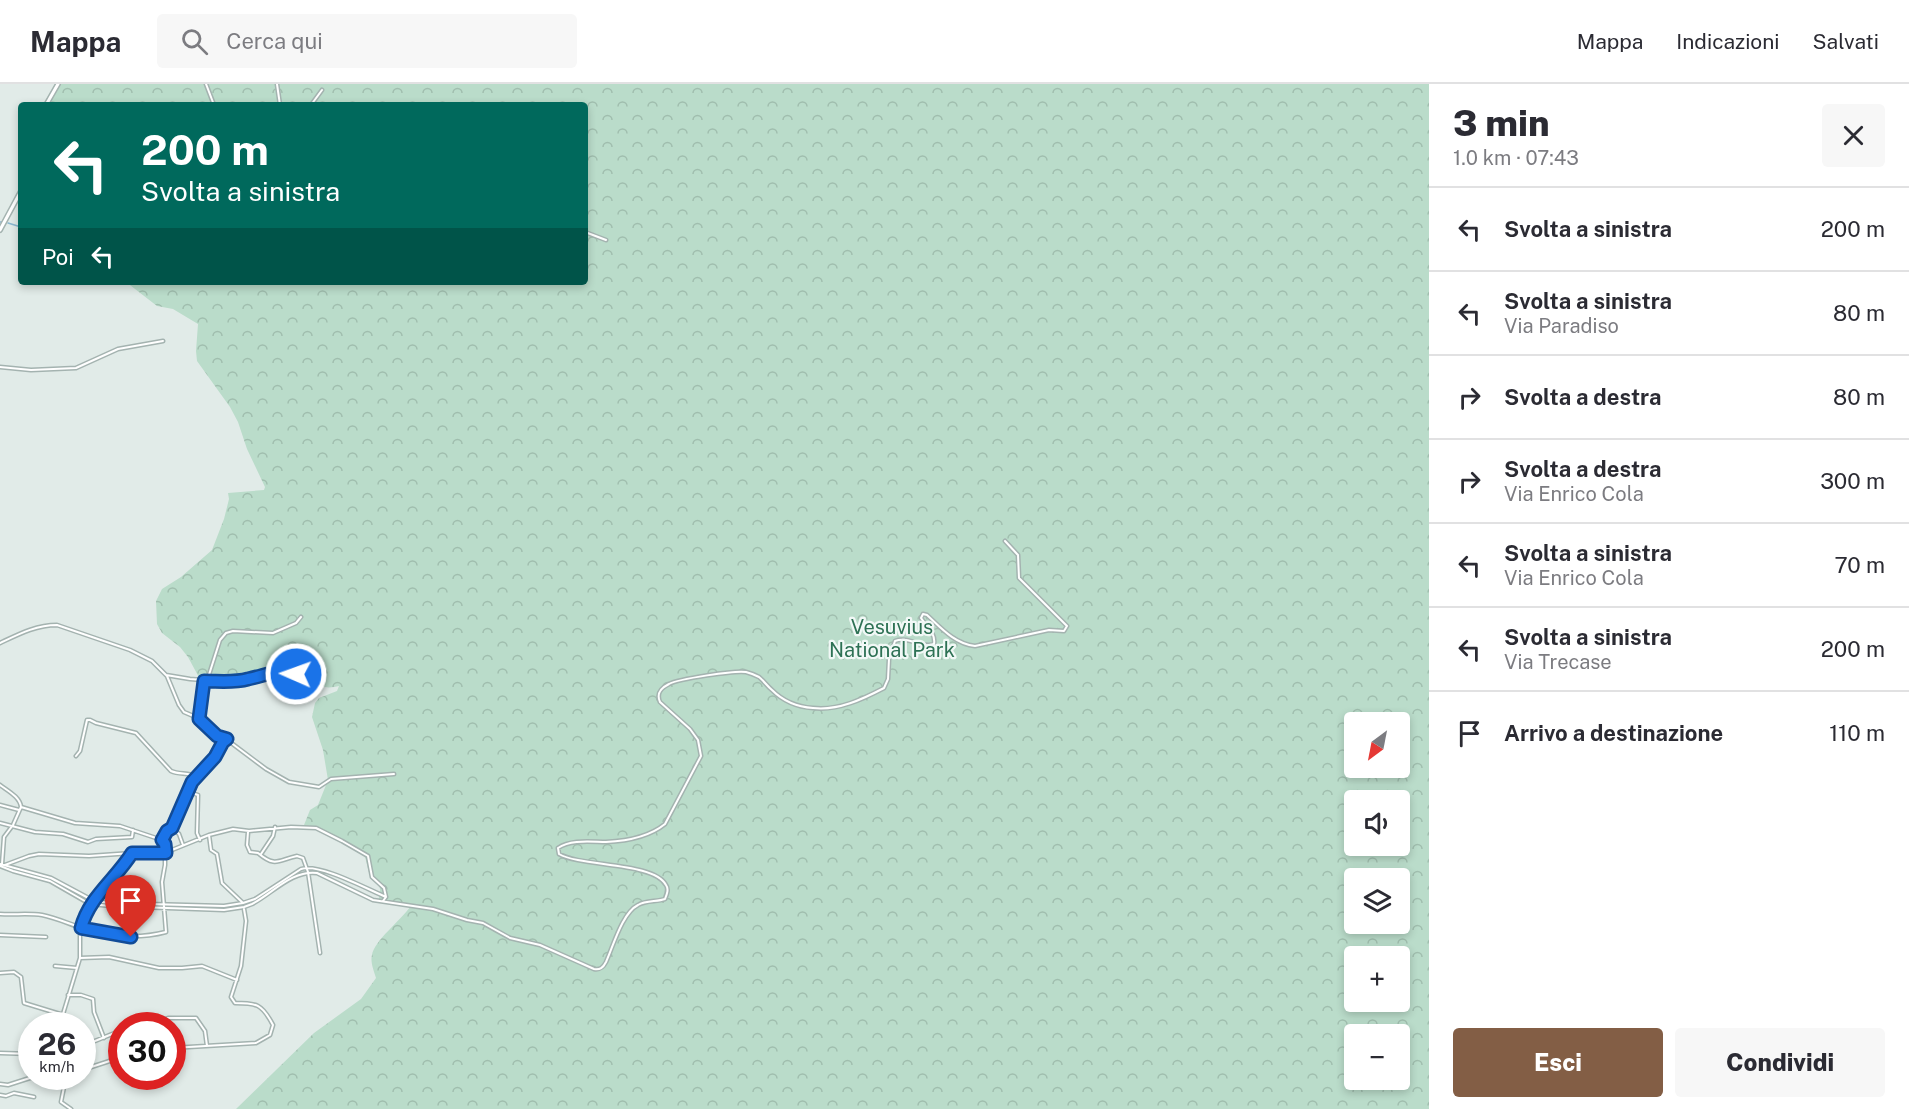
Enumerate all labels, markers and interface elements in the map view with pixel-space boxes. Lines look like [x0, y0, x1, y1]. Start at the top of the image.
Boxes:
search box [157, 14, 577, 68]
text: Mappa [30, 25, 121, 58]
icon: search [178, 25, 211, 58]
text: Cerca qui [226, 28, 323, 54]
text: Mappa [1577, 29, 1643, 54]
text: Indicazioni [1676, 29, 1780, 54]
text: Salvati [1813, 29, 1879, 54]
text: 3 min [1453, 102, 1550, 144]
button: close [1822, 104, 1885, 167]
text: 200 m [141, 125, 269, 174]
icon: left [42, 126, 120, 204]
text: 1.0 km · 07:43 [1453, 146, 1579, 170]
text: Svolta a sinistra [141, 175, 340, 207]
icon: left [1453, 213, 1486, 246]
text: Svolta a sinistra [1504, 216, 1672, 242]
text: 200 m [1821, 216, 1885, 242]
icon: left [86, 240, 119, 273]
text: Poi [42, 244, 74, 270]
text: Svolta a sinistra [1504, 288, 1672, 314]
icon: left [1453, 297, 1486, 330]
text: 80 m [1833, 300, 1885, 326]
text: Via Paradiso [1504, 314, 1619, 338]
icon: right [1453, 381, 1486, 414]
text: Svolta a destra [1504, 384, 1661, 410]
text: 80 m [1833, 384, 1885, 410]
text: Svolta a destra [1504, 456, 1661, 482]
icon: right [1453, 465, 1486, 498]
text: 300 m [1820, 468, 1885, 494]
text: Via Enrico Cola [1504, 482, 1644, 506]
text: Svolta a sinistra [1504, 540, 1672, 566]
icon: left [1453, 549, 1486, 582]
text: 70 m [1834, 552, 1885, 578]
text: Via Enrico Cola [1504, 566, 1644, 590]
park label: Vesuvius National Park [829, 615, 955, 662]
text: Svolta a sinistra [1504, 624, 1672, 650]
icon: left [1453, 633, 1486, 666]
text: 200 m [1821, 636, 1885, 662]
position arrow [264, 642, 328, 706]
text: Via Trecase [1504, 650, 1612, 674]
north arrow [1344, 712, 1410, 778]
map controls [1344, 712, 1410, 1090]
icon: arrive [1453, 717, 1486, 750]
text: Arrivo a destinazione [1504, 720, 1723, 746]
text: 110 m [1829, 720, 1885, 746]
button: sound [1344, 790, 1410, 856]
button: layers [1344, 868, 1410, 934]
pin [105, 875, 156, 937]
icon: arrive [114, 884, 147, 917]
button: + [1344, 946, 1410, 1012]
speed limit sign: 30 [108, 1012, 186, 1090]
button: − [1344, 1024, 1410, 1090]
text: 26 [38, 1026, 76, 1062]
button: Esci [1453, 1028, 1663, 1097]
button: Condividi [1675, 1028, 1885, 1097]
text: km/h [39, 1058, 75, 1075]

